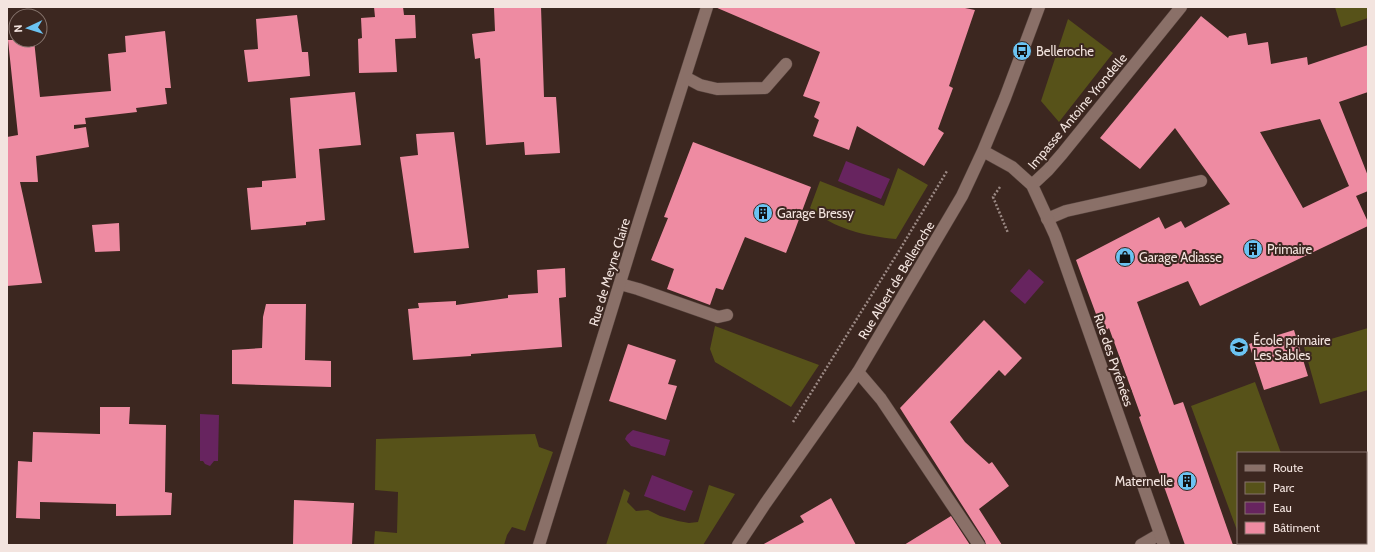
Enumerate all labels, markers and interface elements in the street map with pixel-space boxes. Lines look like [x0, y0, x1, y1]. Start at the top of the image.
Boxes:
north arrow [8, 8, 48, 48]
text: N [11, 24, 25, 33]
bus stop icon: Belleroche [1011, 40, 1033, 62]
place label: Belleroche [1036, 43, 1094, 59]
street label: Impasse Antoine Yrondelle [1024, 50, 1130, 172]
building icon: Garage Bressy [752, 202, 774, 224]
place label: Garage Bressy [777, 205, 854, 221]
street label: Rue de Meyne Claire [585, 216, 633, 328]
street label: Rue Albert de Belleroche [854, 218, 938, 342]
building icon: Primaire [1242, 238, 1264, 260]
place label: Primaire [1267, 241, 1313, 257]
shop icon: Garage Adiasse [1114, 246, 1136, 268]
place label: Garage Adiasse [1139, 249, 1222, 265]
street label: Rue des Pyrénées [1091, 312, 1138, 409]
place label: École primaire Les Sables [1253, 331, 1331, 363]
school or university icon: École primaire Les Sables [1228, 336, 1250, 358]
legend [1237, 452, 1367, 544]
text: Route [1273, 460, 1303, 475]
building icon: Maternelle [1176, 470, 1198, 492]
place label: Maternelle [1115, 473, 1173, 489]
text: Parc [1273, 480, 1295, 495]
text: Eau [1273, 500, 1292, 515]
text: Bâtiment [1273, 520, 1320, 535]

